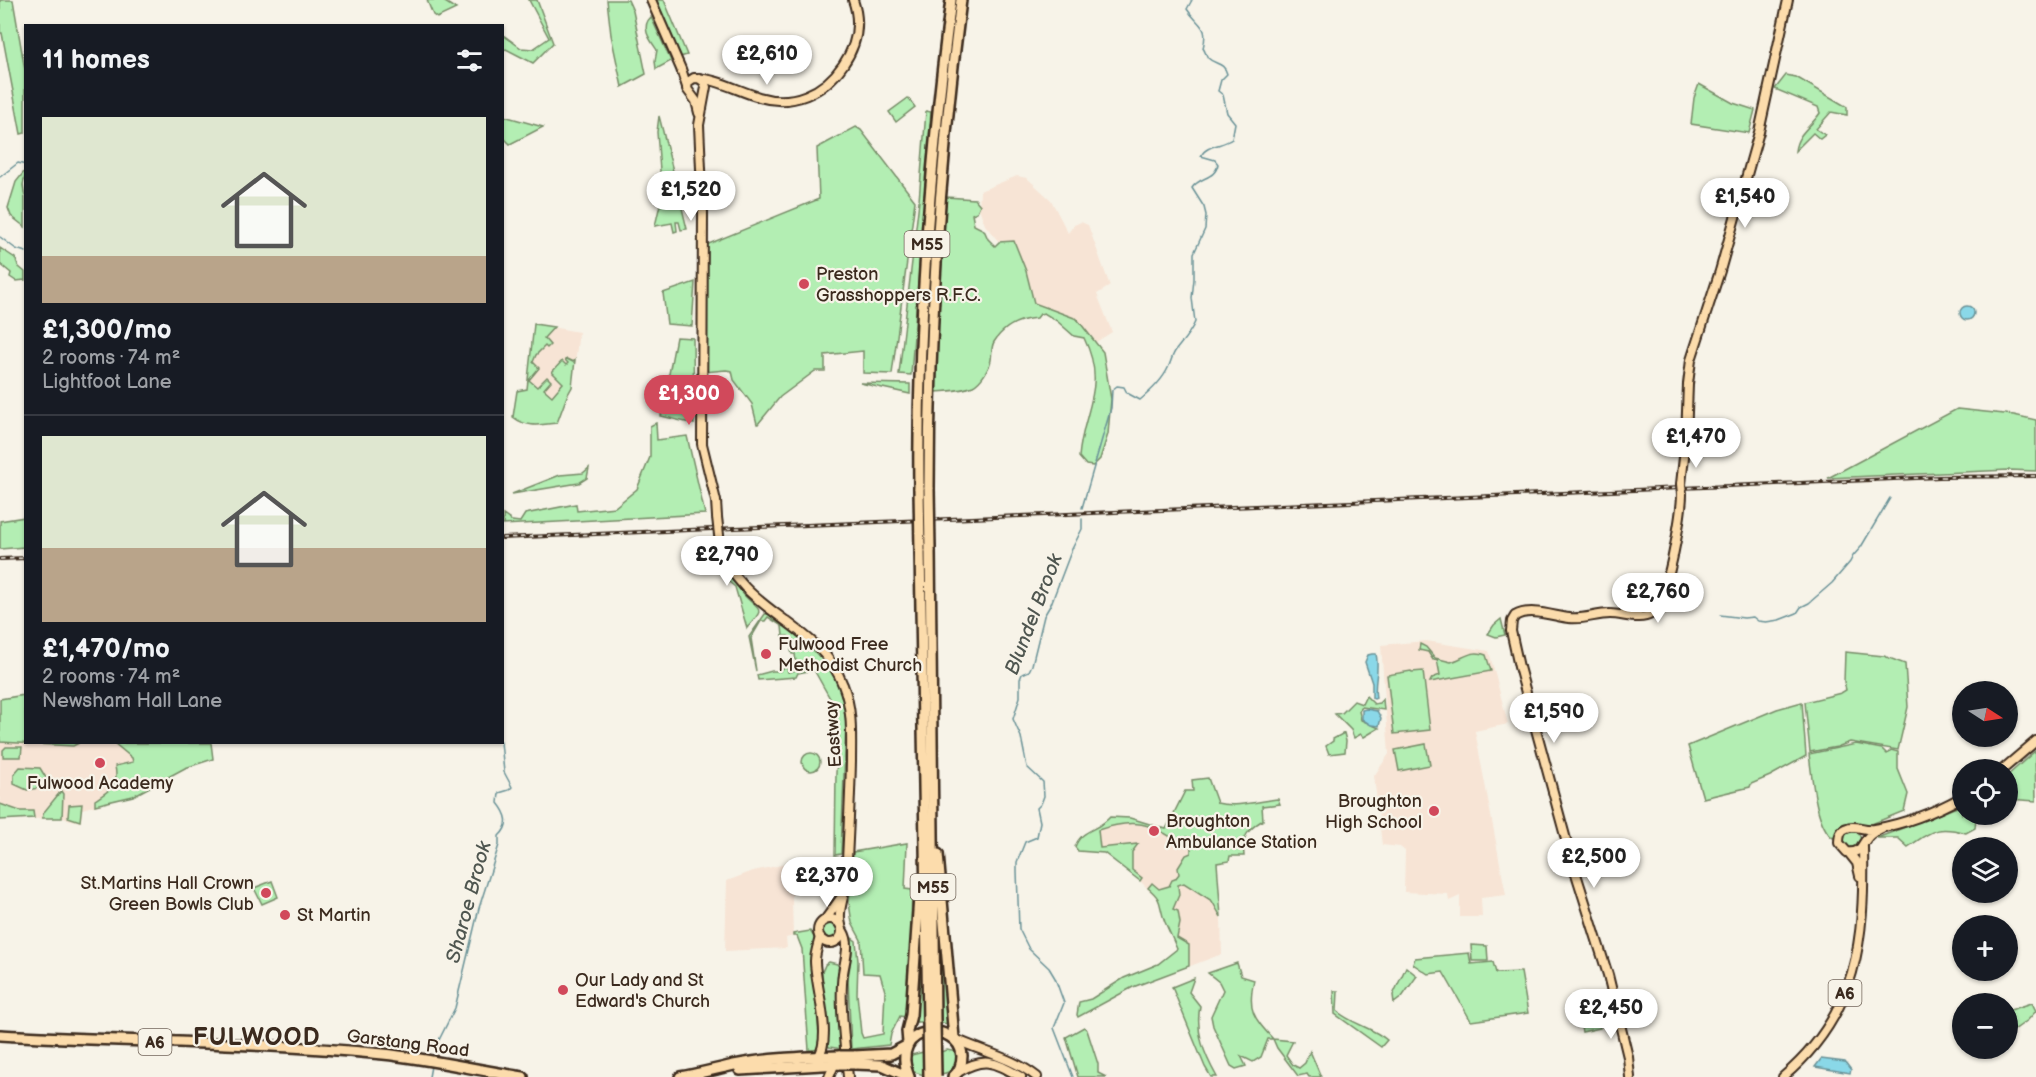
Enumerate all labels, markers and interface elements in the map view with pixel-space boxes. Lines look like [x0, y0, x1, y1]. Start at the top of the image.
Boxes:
pin: £2,610 [718, 35, 816, 86]
text: £2,610 [736, 42, 798, 66]
icon: filters [453, 44, 486, 77]
text: 11 homes [42, 45, 150, 76]
icon: home [210, 156, 318, 264]
pin: £1,520 [642, 171, 740, 222]
text: £1,520 [661, 178, 721, 202]
pin: £1,540 [1696, 178, 1794, 229]
text: £1,540 [1714, 185, 1776, 209]
road number: M55 [904, 231, 950, 257]
place label: Preston Grasshoppers R.F.C. [816, 264, 981, 306]
marker: Preston Grasshoppers R.F.C. [797, 277, 811, 291]
text: £1,300/mo [42, 315, 172, 346]
text: 2 rooms · 74 m² [42, 346, 180, 370]
text: Lightfoot Lane [42, 370, 172, 394]
pin: £1,300 [640, 375, 738, 426]
text: £1,300 [658, 382, 720, 406]
pin: £1,470 [1647, 418, 1745, 469]
text: £1,470 [1666, 425, 1726, 449]
icon: home [210, 475, 318, 583]
pin: £2,790 [678, 536, 776, 587]
text: £2,790 [695, 543, 759, 567]
water label: Blundel Brook [1000, 549, 1068, 678]
pin: £2,760 [1609, 573, 1707, 624]
text: £2,760 [1626, 580, 1690, 604]
text: £1,470/mo [42, 634, 170, 665]
place label: Fulwood Free Methodist Church [778, 634, 922, 676]
marker: Fulwood Free Methodist Church [759, 647, 773, 661]
text: 2 rooms · 74 m² [42, 665, 180, 689]
north arrow [1952, 681, 2018, 747]
map controls [1952, 681, 2018, 1059]
text: Newsham Hall Lane [42, 689, 222, 713]
pin: £1,590 [1505, 693, 1603, 744]
street label: Eastway [821, 699, 846, 768]
text: £1,590 [1523, 700, 1585, 724]
marker: Fulwood Academy [93, 756, 107, 770]
button: locate [1952, 759, 2018, 825]
place label: Fulwood Academy [27, 773, 174, 794]
place label: Broughton High School [1325, 791, 1422, 833]
marker: Broughton High School [1427, 804, 1441, 818]
place label: Broughton Ambulance Station [1166, 811, 1317, 853]
marker: Broughton Ambulance Station [1147, 824, 1161, 838]
button: layers [1952, 837, 2018, 903]
water label: Sharoe Brook [441, 838, 497, 966]
pin: £2,500 [1545, 838, 1643, 889]
text: £2,500 [1561, 845, 1627, 869]
pin: £2,370 [778, 857, 876, 908]
text: £2,370 [795, 864, 859, 888]
place label: St.Martins Hall Crown Green Bowls Club [80, 873, 254, 915]
road number: M55 [910, 874, 956, 900]
marker: St.Martins Hall Crown Green Bowls Club [259, 886, 273, 900]
place label: St Martin [297, 905, 371, 926]
marker: St Martin [278, 908, 292, 922]
button: + [1952, 915, 2018, 981]
place label: Our Lady and St Edward's Church [575, 970, 710, 1012]
road number: A6 [1828, 980, 1862, 1006]
marker: Our Lady and St Edward's Church [556, 983, 570, 997]
pin: £2,450 [1562, 989, 1660, 1040]
button: − [1952, 993, 2018, 1059]
text: £2,450 [1579, 996, 1643, 1020]
district label: FULWOOD [193, 1023, 321, 1052]
street label: Garstang Road [346, 1026, 470, 1061]
road number: A6 [138, 1029, 172, 1055]

